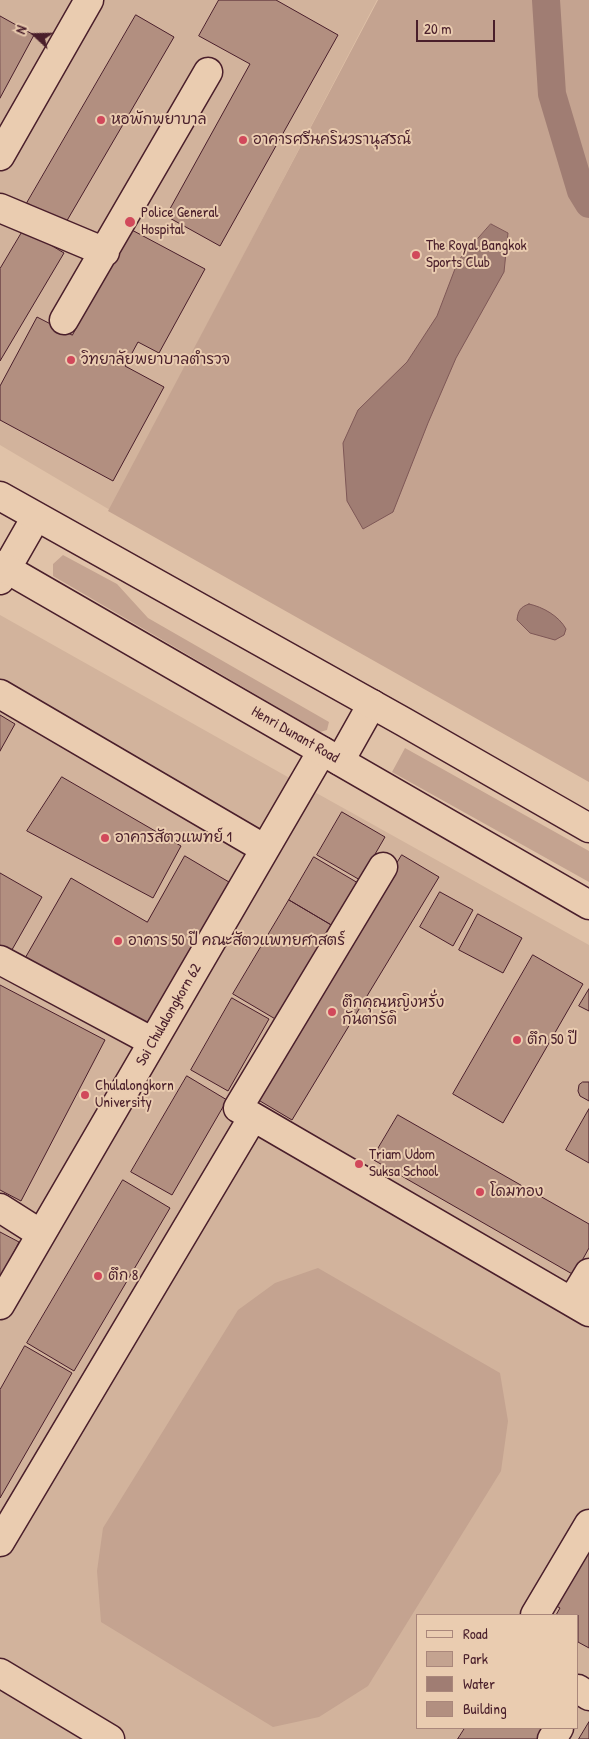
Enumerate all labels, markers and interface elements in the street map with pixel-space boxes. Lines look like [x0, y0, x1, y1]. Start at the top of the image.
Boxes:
north arrow [10, 10, 60, 60]
scale bar [419, 10, 498, 42]
text: 20 m [424, 18, 451, 39]
text: N [10, 23, 31, 36]
place label: หอพักพยาบาล [111, 111, 207, 129]
marker: หอพักพยาบาล [95, 114, 107, 126]
place label: อาคารศรีนครินวรานุสรณ์ [253, 131, 411, 149]
marker: อาคารศรีนครินวรานุสรณ์ [237, 134, 249, 146]
place label: Police General Hospital [141, 204, 218, 239]
marker: Police General Hospital [123, 215, 137, 229]
place label: The Royal Bangkok Sports Club [426, 237, 527, 272]
marker: The Royal Bangkok Sports Club [410, 249, 422, 261]
place label: วิทยาลัยพยาบาลตำรวจ [81, 351, 230, 369]
marker: วิทยาลัยพยาบาลตำรวจ [65, 354, 77, 366]
street label: Henri Dunant Road [248, 703, 342, 767]
place label: อาคารสัตวแพทย์ 1 [115, 829, 232, 847]
marker: อาคารสัตวแพทย์ 1 [99, 832, 111, 844]
place label: อาคาร 50 ปี คณะสัตวแพทยศาสตร์ [128, 932, 345, 950]
marker: อาคาร 50 ปี คณะสัตวแพทยศาสตร์ [112, 935, 124, 947]
street label: Soi Chulalongkorn 62 [132, 961, 206, 1069]
place label: ตึกคุณหญิงหรั่ง กันตารัติ [342, 994, 444, 1029]
marker: ตึกคุณหญิงหรั่ง กันตารัติ [326, 1006, 338, 1018]
place label: ตึก 50 ปี [527, 1031, 578, 1049]
marker: ตึก 50 ปี [511, 1034, 523, 1046]
place label: Chulalongkorn University [95, 1077, 174, 1112]
marker: Chulalongkorn University [79, 1089, 91, 1101]
place label: Triam Udom Suksa School [369, 1146, 438, 1181]
marker: Triam Udom Suksa School [353, 1158, 365, 1170]
place label: โดมทอง [490, 1183, 543, 1201]
marker: โดมทอง [474, 1186, 486, 1198]
place label: ตึก 8 [108, 1267, 138, 1285]
marker: ตึก 8 [92, 1270, 104, 1282]
legend [416, 1614, 579, 1729]
text: Road [463, 1623, 488, 1644]
text: Park [463, 1648, 488, 1669]
text: Water [463, 1673, 495, 1694]
text: Building [463, 1698, 507, 1719]

